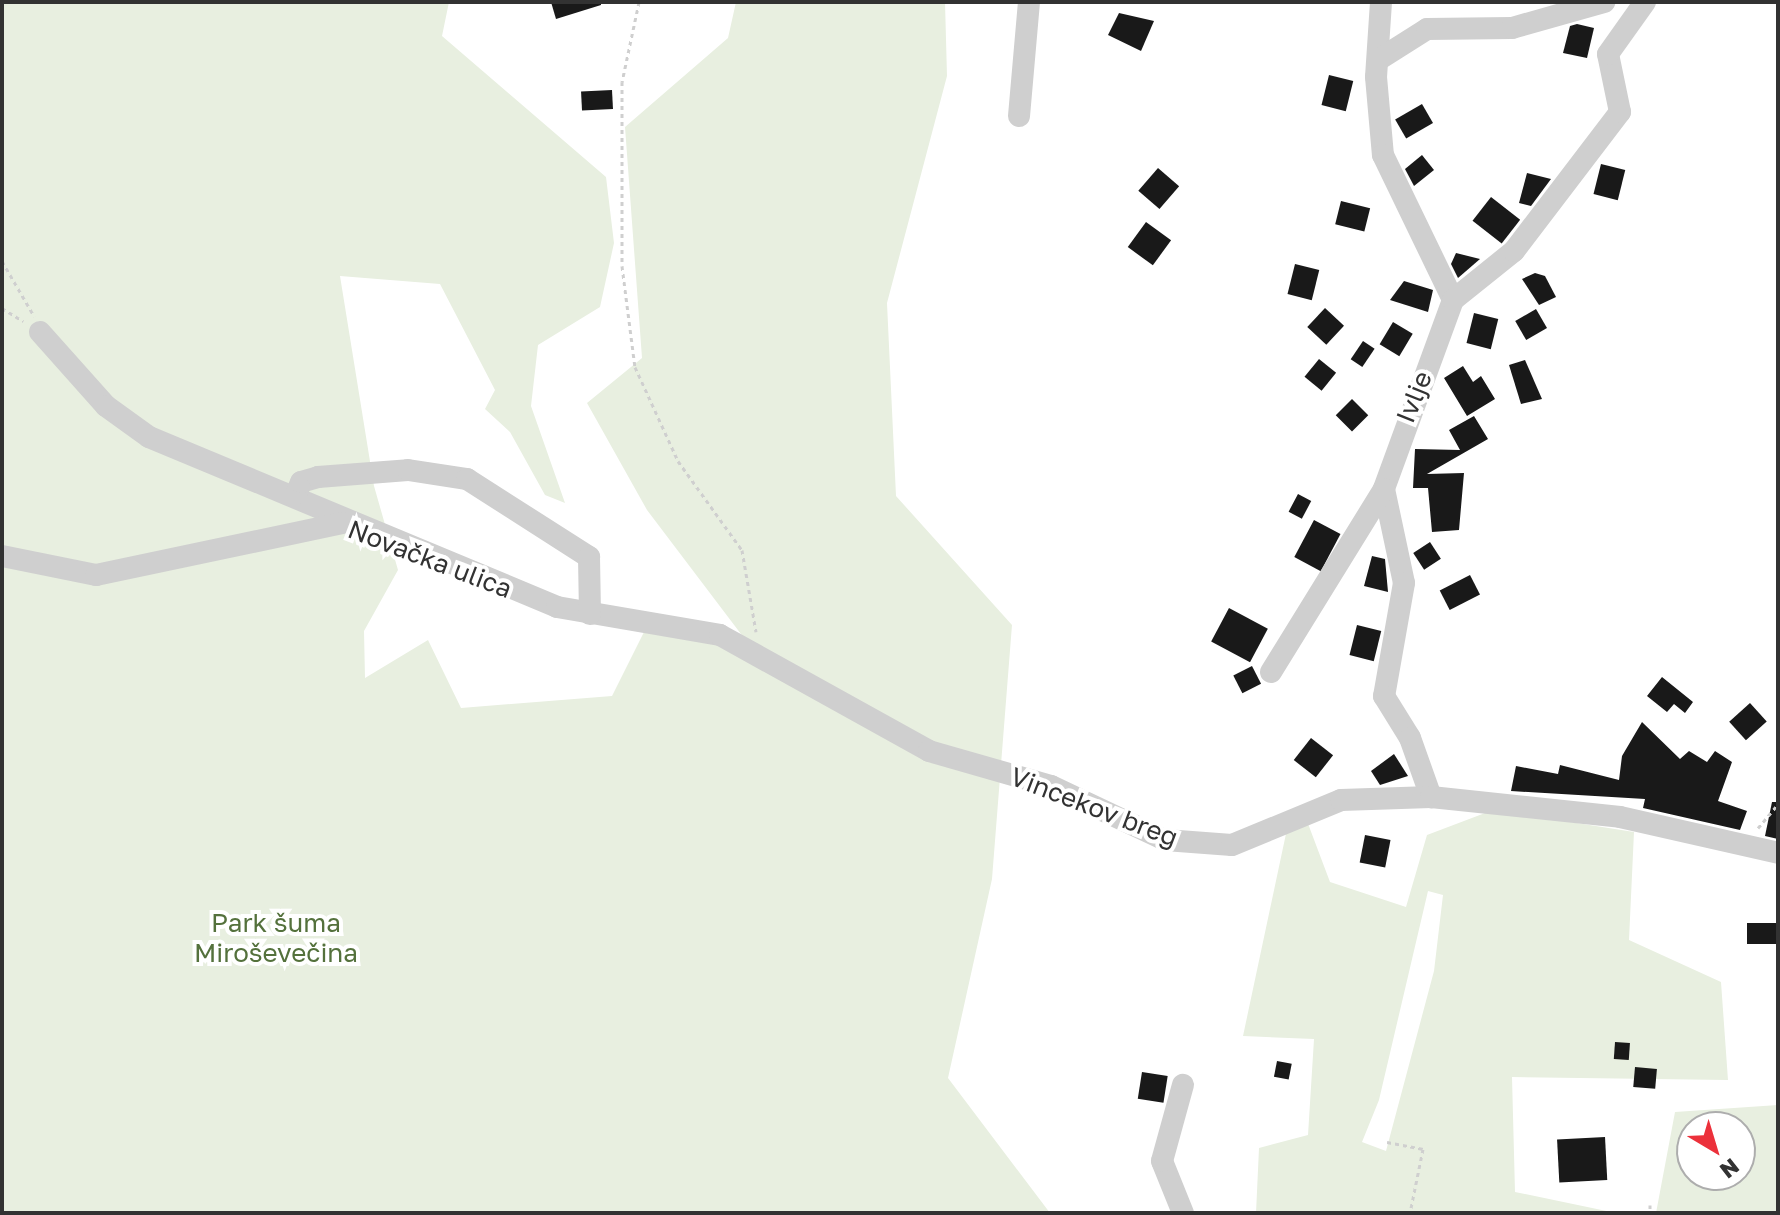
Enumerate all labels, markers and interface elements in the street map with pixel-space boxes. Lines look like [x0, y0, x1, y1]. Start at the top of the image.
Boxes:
street label: Ivlje [1390, 367, 1438, 427]
street label: Novačka ulica [344, 513, 516, 605]
street label: Vincekov breg [1006, 761, 1182, 853]
park label: Park šuma Miroševečina [194, 907, 358, 968]
north arrow [1676, 1111, 1756, 1191]
text: N [1715, 1153, 1745, 1185]

